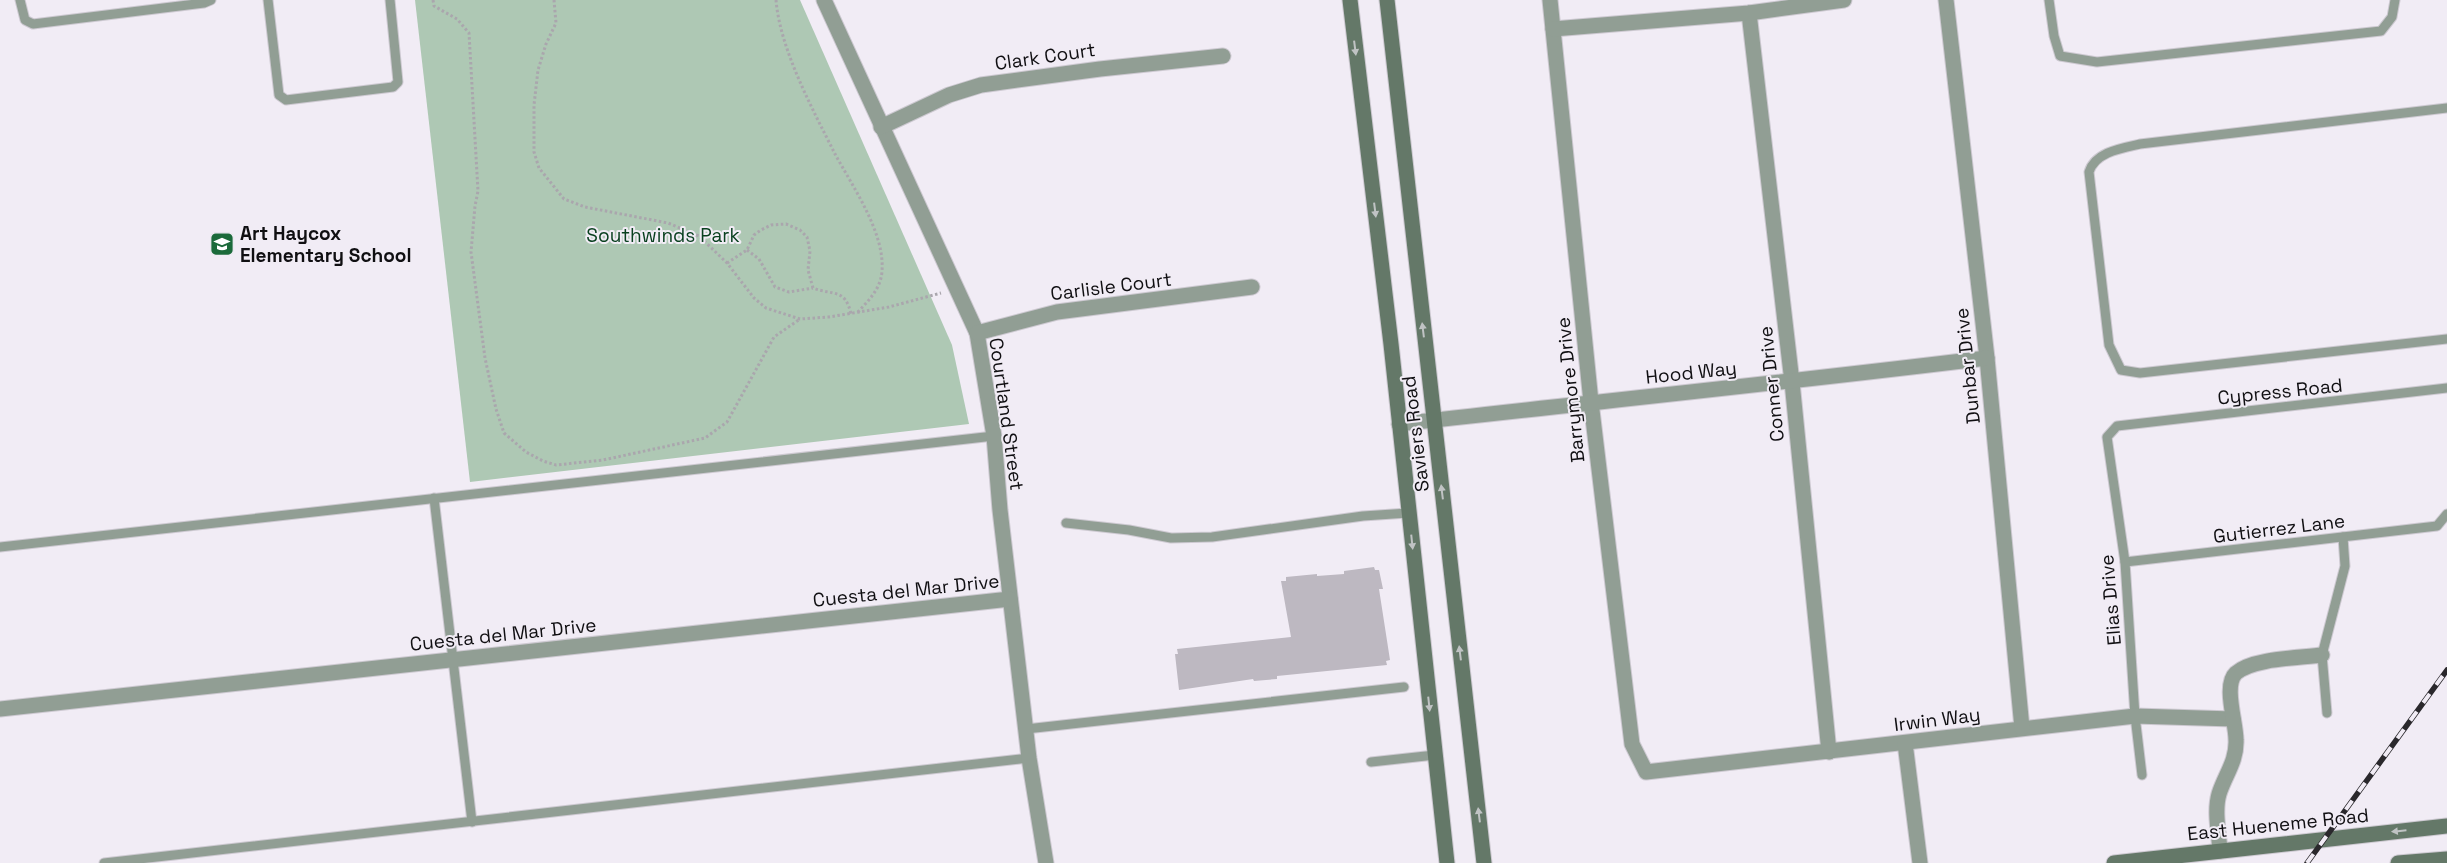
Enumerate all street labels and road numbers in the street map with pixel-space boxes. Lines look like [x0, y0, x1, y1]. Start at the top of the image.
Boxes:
street label: Clark Court [993, 37, 1097, 76]
street label: Carlisle Court [1049, 267, 1173, 306]
street label: Dunbar Drive [1949, 307, 1986, 425]
street label: Barrymore Drive [1550, 316, 1591, 464]
street label: Conner Drive [1753, 325, 1790, 443]
street label: Courtland Street [983, 336, 1030, 492]
street label: Hood Way [1644, 355, 1738, 390]
street label: Cypress Road [2216, 372, 2344, 410]
street label: Saviers Road [1396, 374, 1435, 493]
street label: Gutierrez Lane [2212, 508, 2346, 549]
street label: Elias Drive [2094, 553, 2127, 647]
street label: Cuesta del Mar Drive [812, 568, 1001, 613]
street label: Cuesta del Mar Drive [409, 612, 598, 657]
street label: Irwin Way [1892, 702, 1982, 737]
street label: East Hueneme Road [2186, 803, 2370, 846]

